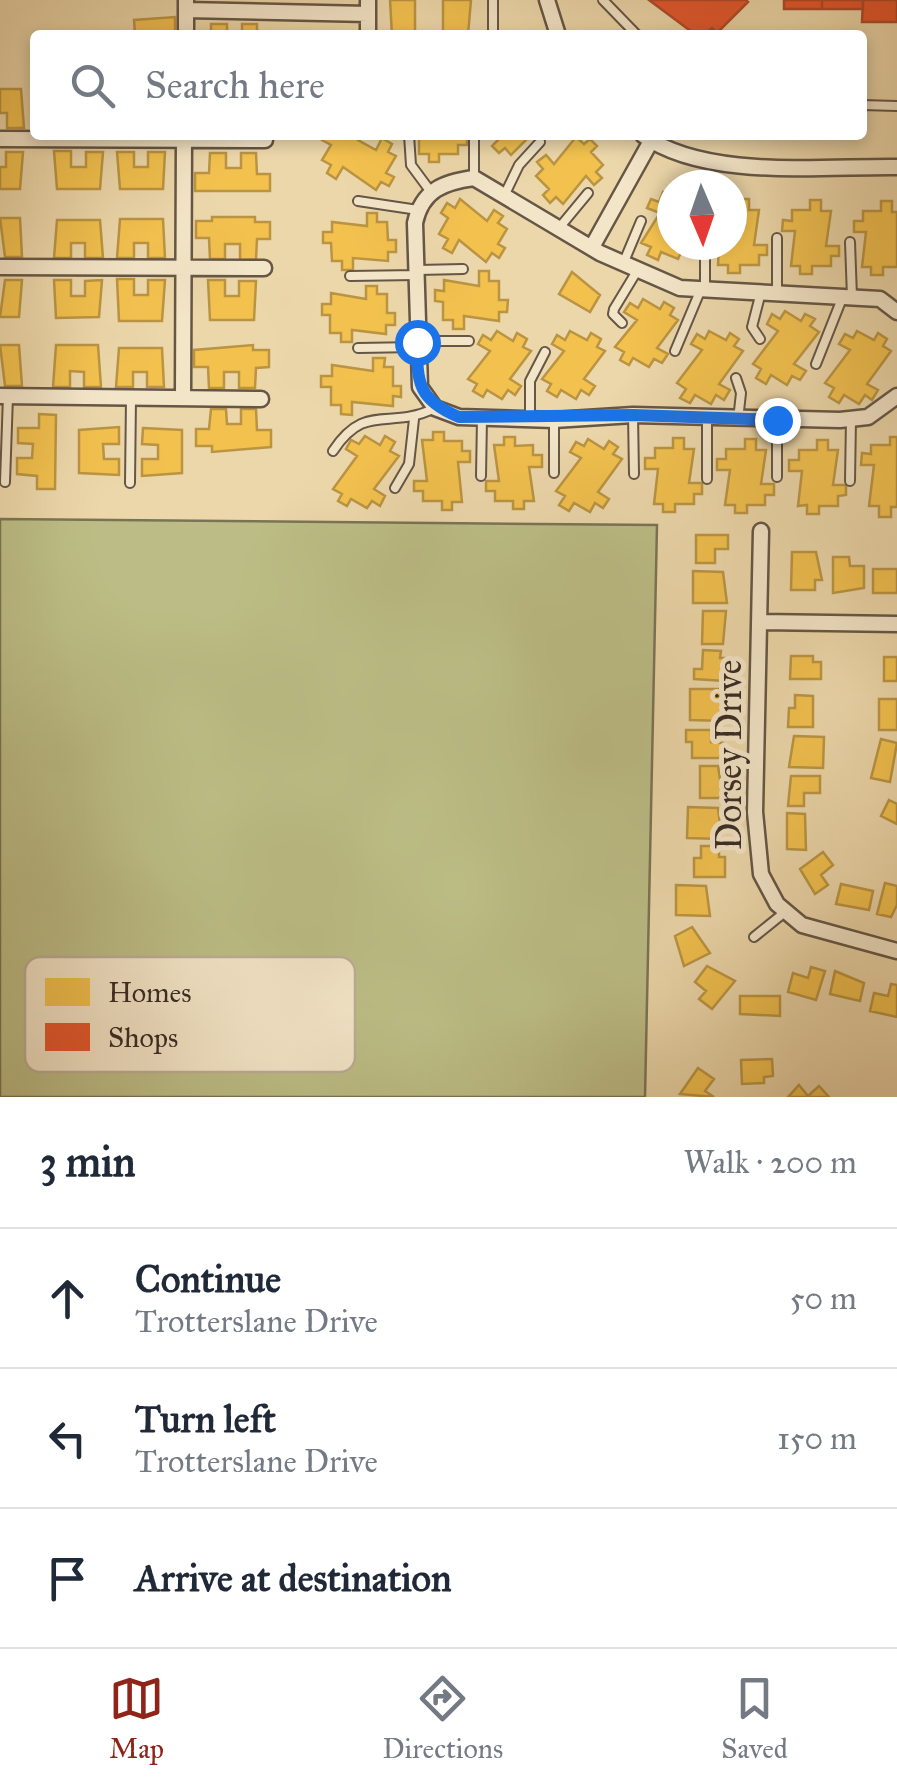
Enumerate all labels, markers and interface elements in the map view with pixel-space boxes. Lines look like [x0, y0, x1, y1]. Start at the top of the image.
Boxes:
search box [30, 30, 867, 140]
icon: search [65, 58, 120, 113]
text: Search here [145, 62, 325, 108]
north arrow [657, 170, 747, 260]
route start [395, 320, 441, 366]
route end [755, 398, 801, 444]
street label: Dorsey Drive [708, 660, 751, 850]
legend [25, 957, 355, 1072]
text: Homes [108, 975, 191, 1010]
text: Shops [108, 1020, 178, 1055]
text: 3 min [40, 1136, 135, 1188]
text: Walk · 200 m [684, 1143, 857, 1182]
text: Continue [135, 1256, 281, 1302]
icon: ahead [40, 1271, 95, 1326]
text: 50 m [790, 1279, 857, 1318]
text: Trotterslane Drive [135, 1302, 378, 1341]
text: Turn left [135, 1396, 276, 1442]
icon: left [40, 1411, 95, 1466]
text: 150 m [777, 1419, 857, 1458]
text: Trotterslane Drive [135, 1442, 378, 1481]
icon: arrive [40, 1551, 95, 1606]
text: Arrive at destination [135, 1555, 452, 1601]
tab: Map [109, 1671, 164, 1766]
tab: Directions [382, 1671, 503, 1766]
tab: Saved [721, 1671, 788, 1766]

